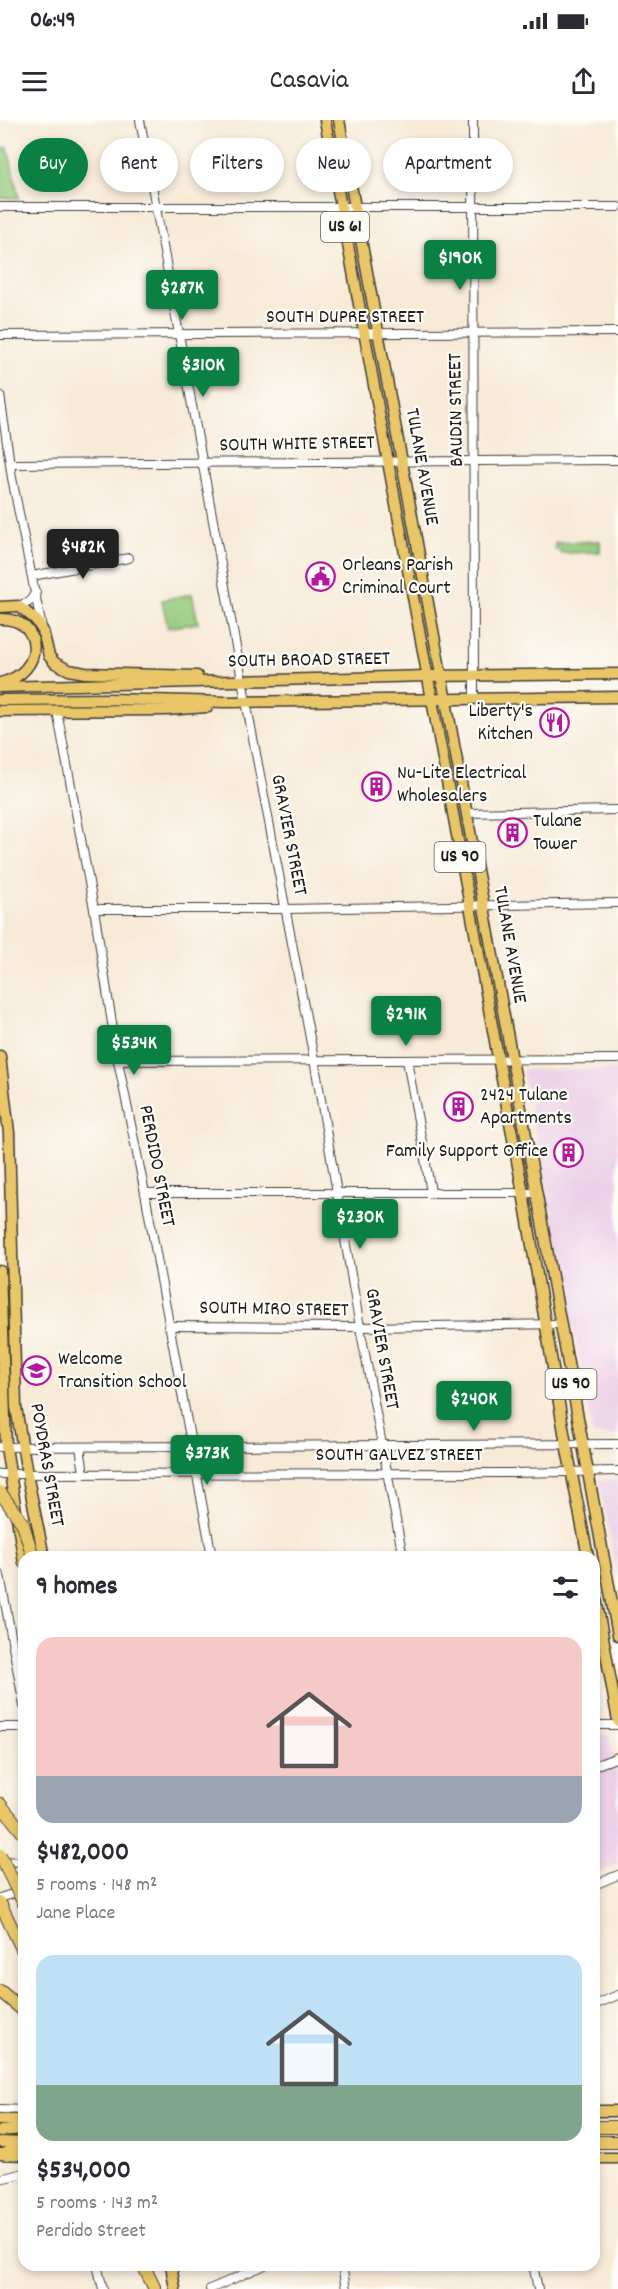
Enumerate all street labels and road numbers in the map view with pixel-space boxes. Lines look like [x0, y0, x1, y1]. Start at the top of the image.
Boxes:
road number: US 61 [321, 212, 369, 242]
street label: SOUTH DUPRE STREET [266, 304, 424, 332]
street label: BAUDIN STREET [442, 353, 472, 467]
street label: TULANE AVENUE [397, 406, 445, 528]
street label: SOUTH WHITE STREET [219, 430, 375, 460]
street label: SOUTH BROAD STREET [228, 646, 390, 676]
street label: GRAVIER STREET [263, 772, 313, 898]
road number: US 90 [434, 842, 486, 872]
street label: TULANE AVENUE [485, 884, 533, 1006]
street label: PERDIDO STREET [130, 1103, 182, 1229]
street label: GRAVIER STREET [357, 1286, 405, 1412]
street label: SOUTH MIRO STREET [199, 1295, 349, 1325]
road number: US 90 [546, 1369, 596, 1399]
street label: POYDRAS STREET [21, 1401, 71, 1529]
street label: SOUTH GALVEZ STREET [316, 1442, 482, 1470]

